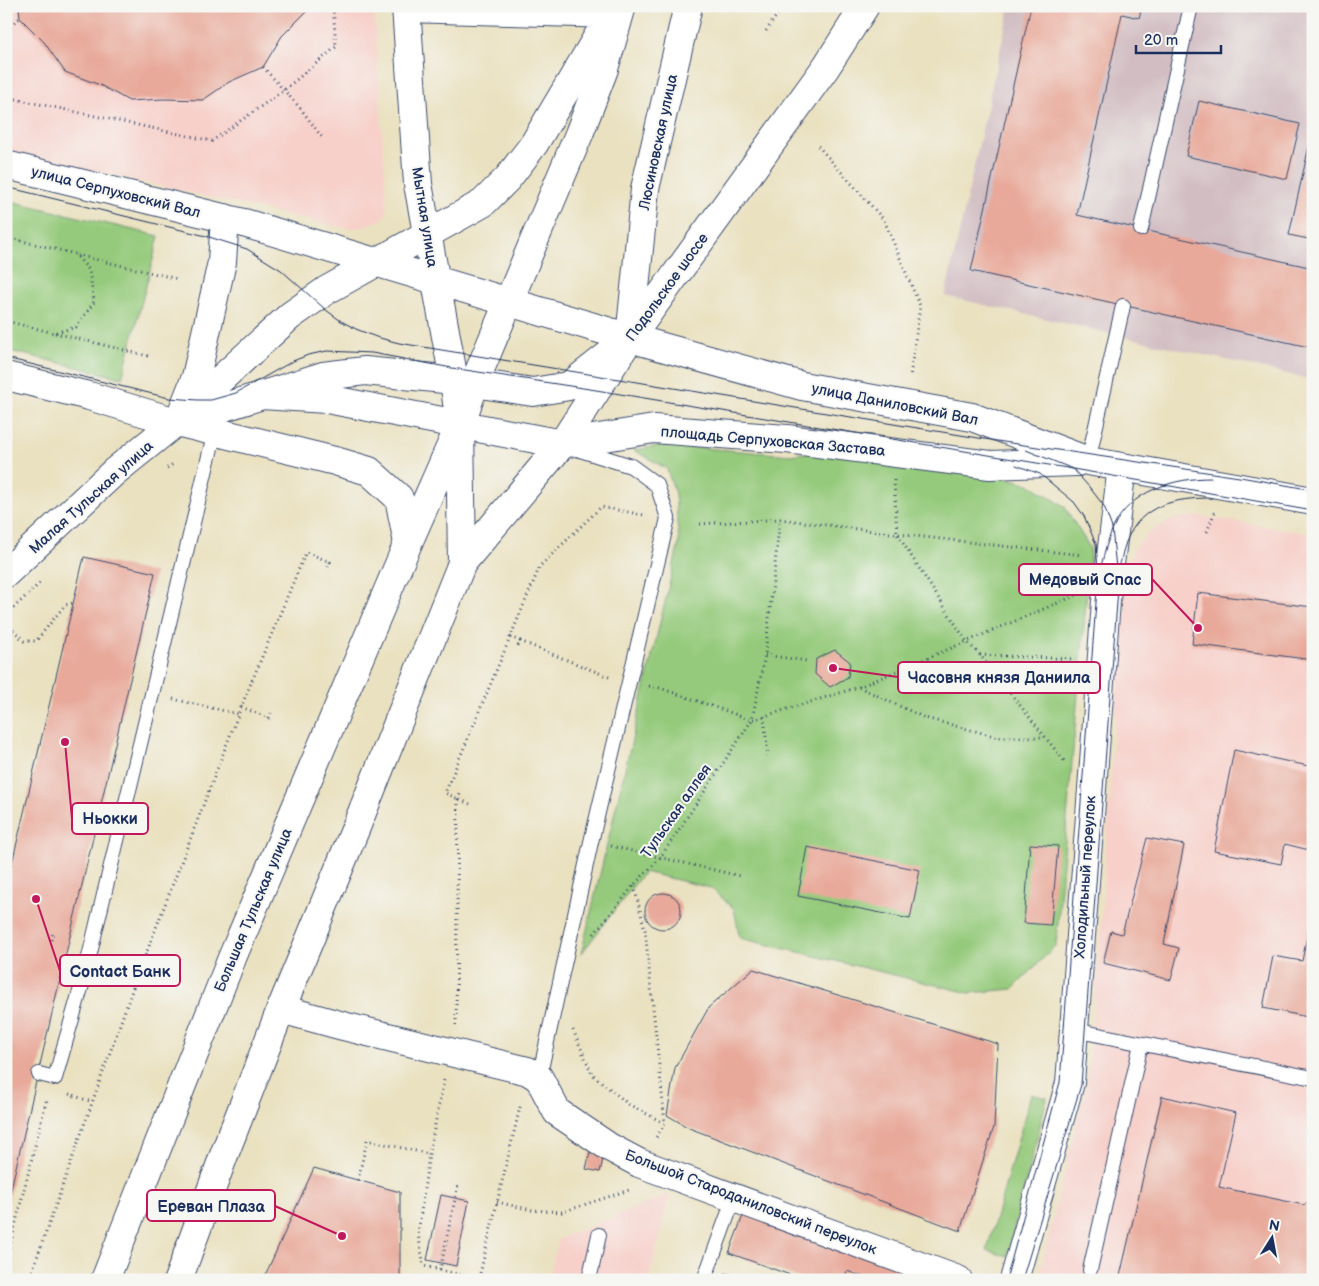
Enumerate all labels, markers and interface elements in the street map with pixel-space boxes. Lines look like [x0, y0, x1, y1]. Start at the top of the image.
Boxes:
scale bar [1136, 22, 1222, 54]
text: 20 m [1144, 31, 1178, 50]
street label: Люсиновская улица [635, 72, 682, 213]
street label: улица Серпуховский Вал [29, 162, 202, 223]
street label: Мытная улица [407, 165, 442, 269]
street label: Подольское шоссе [622, 229, 713, 345]
street label: улица Даниловский Вал [810, 379, 980, 430]
street label: площадь Серпуховская Застава [660, 422, 886, 461]
street label: Малая Тульская улица [25, 436, 157, 558]
callout: Медовый Спас [1019, 564, 1152, 595]
text: Медовый Спас [1029, 571, 1141, 590]
callout: Часовня князя Даниила [898, 662, 1100, 693]
text: Часовня князя Даниила [908, 669, 1091, 688]
street label: Тульская аллея [637, 761, 716, 862]
street label: Холодильный переулок [1070, 795, 1101, 959]
callout: Ньокки [72, 803, 148, 834]
text: Ньокки [82, 810, 138, 829]
street label: Большая Тульская улица [210, 825, 297, 995]
callout: Contact Банк [60, 955, 180, 986]
text: Contact Банк [70, 963, 171, 982]
street label: Большой Староданиловский переулок [622, 1146, 879, 1259]
callout: Ереван Плаза [147, 1190, 275, 1221]
text: Ереван Плаза [157, 1198, 265, 1217]
north arrow [1246, 1214, 1296, 1264]
text: N [1268, 1216, 1281, 1235]

